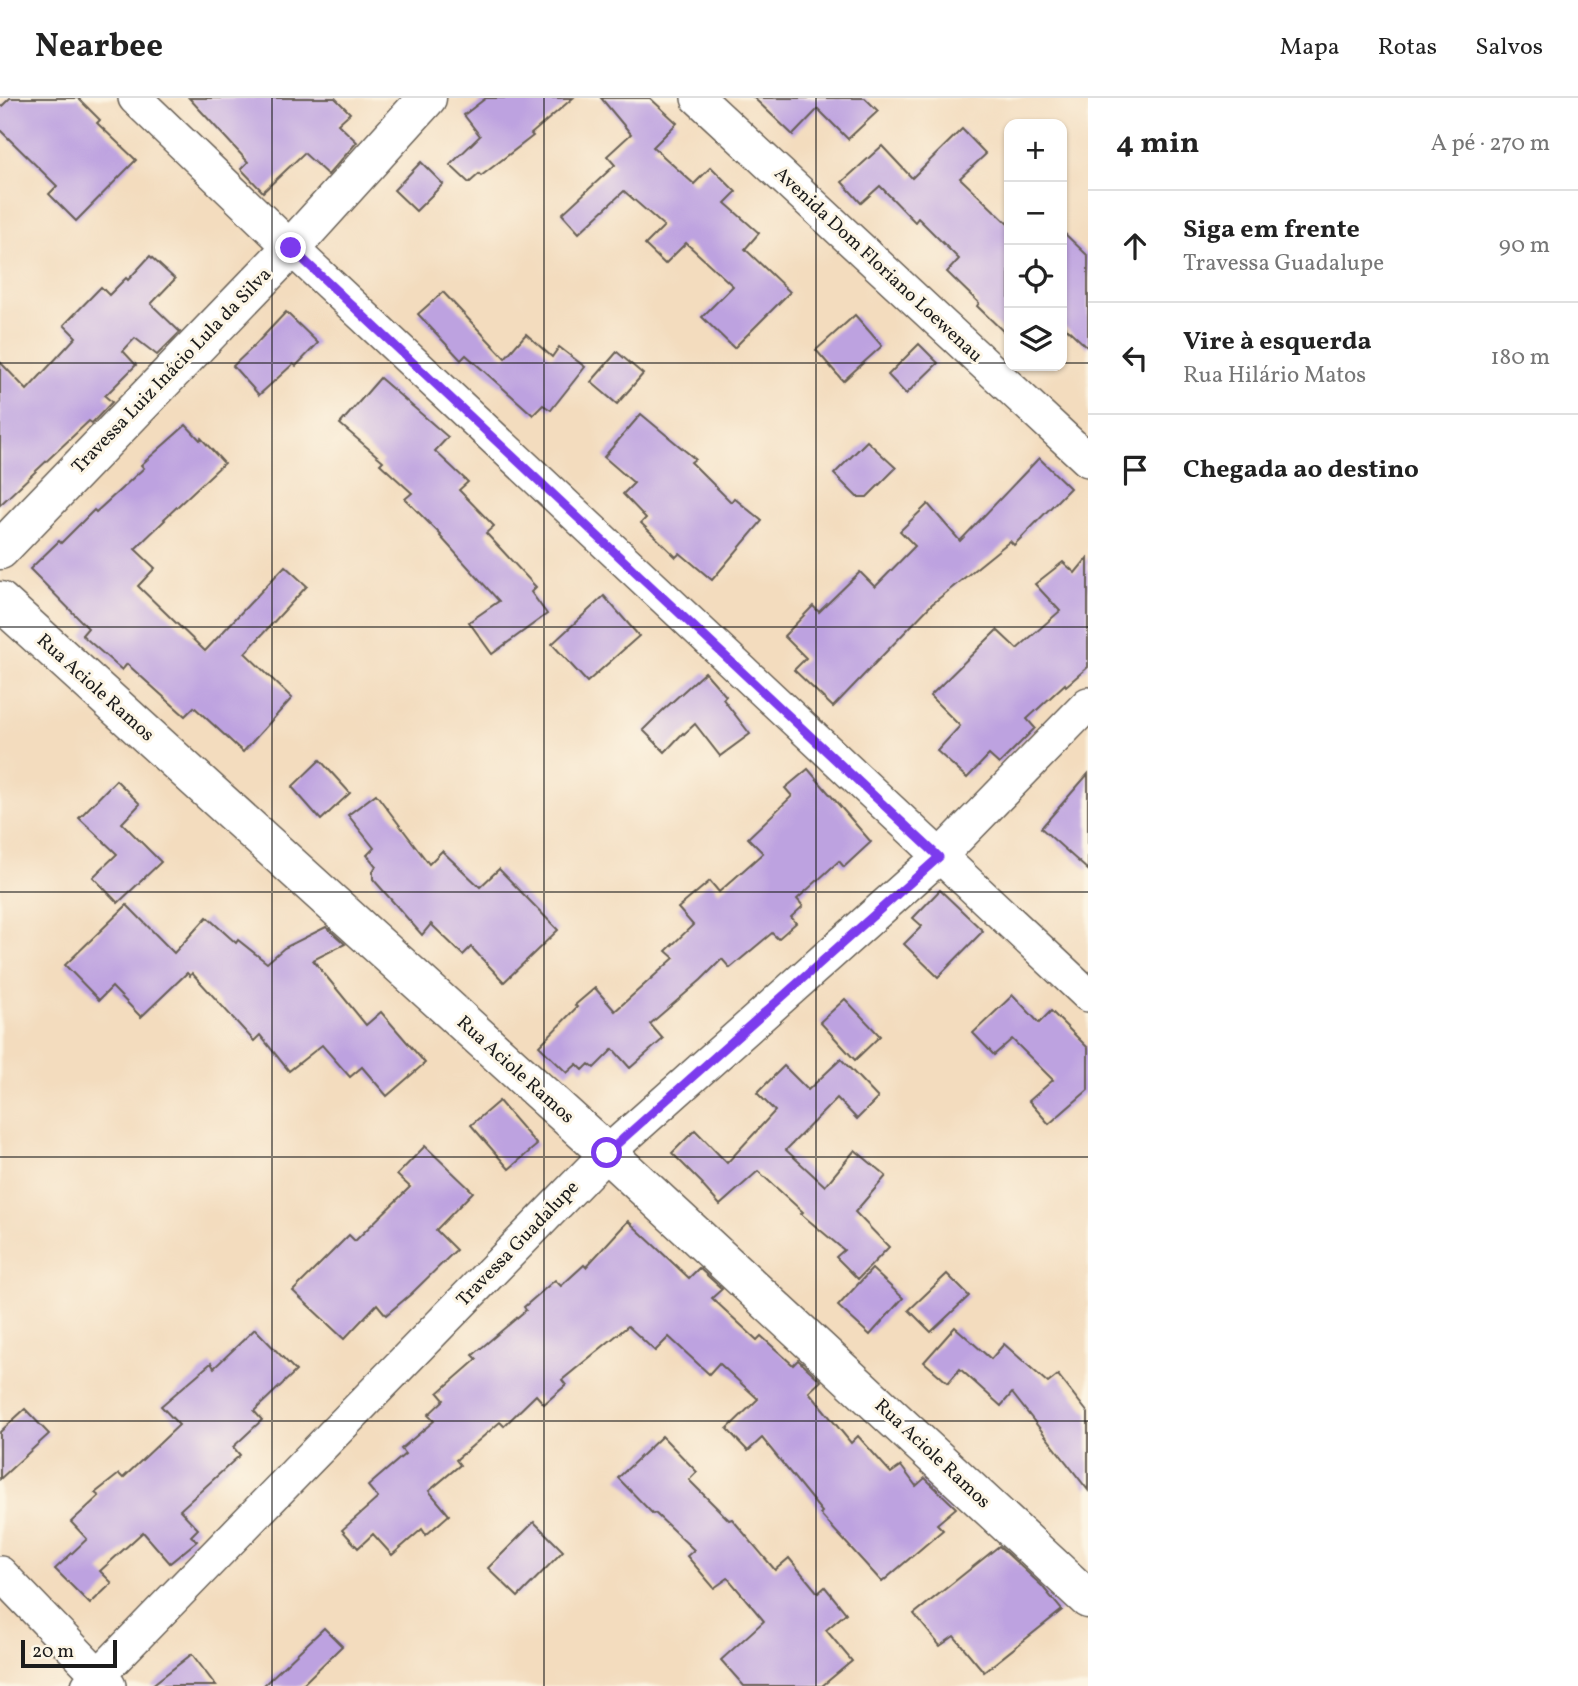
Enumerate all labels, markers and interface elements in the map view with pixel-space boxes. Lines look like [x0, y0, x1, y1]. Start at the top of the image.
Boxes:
text: Nearbee [35, 25, 163, 71]
text: Mapa [1280, 31, 1340, 65]
text: Rotas [1378, 31, 1437, 65]
text: Salvos [1475, 31, 1543, 65]
map controls [1004, 119, 1067, 371]
button: + [1004, 119, 1067, 182]
text: 4 min [1116, 123, 1200, 165]
text: A pé · 270 m [1431, 128, 1550, 160]
street label: Avenida Dom Floriano Loewenau [768, 161, 988, 369]
button: − [1004, 182, 1067, 245]
text: Siga em frente [1183, 212, 1360, 248]
icon: ahead [1116, 227, 1154, 265]
text: 90 m [1499, 230, 1550, 262]
route end [275, 232, 306, 263]
button: locate [1004, 245, 1067, 308]
text: Travessa Guadalupe [1183, 248, 1384, 280]
street label: Travessa Luiz Inácio Lula da Silva [66, 262, 278, 480]
button: layers [1004, 308, 1067, 371]
text: Vire à esquerda [1183, 324, 1372, 360]
icon: left [1116, 339, 1154, 377]
text: 180 m [1491, 342, 1550, 374]
text: Rua Hilário Matos [1183, 360, 1366, 392]
icon: arrive [1116, 451, 1154, 489]
text: Chegada ao destino [1183, 452, 1419, 488]
street label: Rua Aciole Ramos [31, 628, 159, 748]
street label: Rua Aciole Ramos [451, 1010, 579, 1130]
route start [591, 1137, 622, 1168]
street label: Travessa Guadalupe [451, 1175, 585, 1313]
street label: Rua Aciole Ramos [868, 1393, 996, 1515]
scale bar [21, 1637, 117, 1669]
text: 20 m [32, 1639, 74, 1665]

